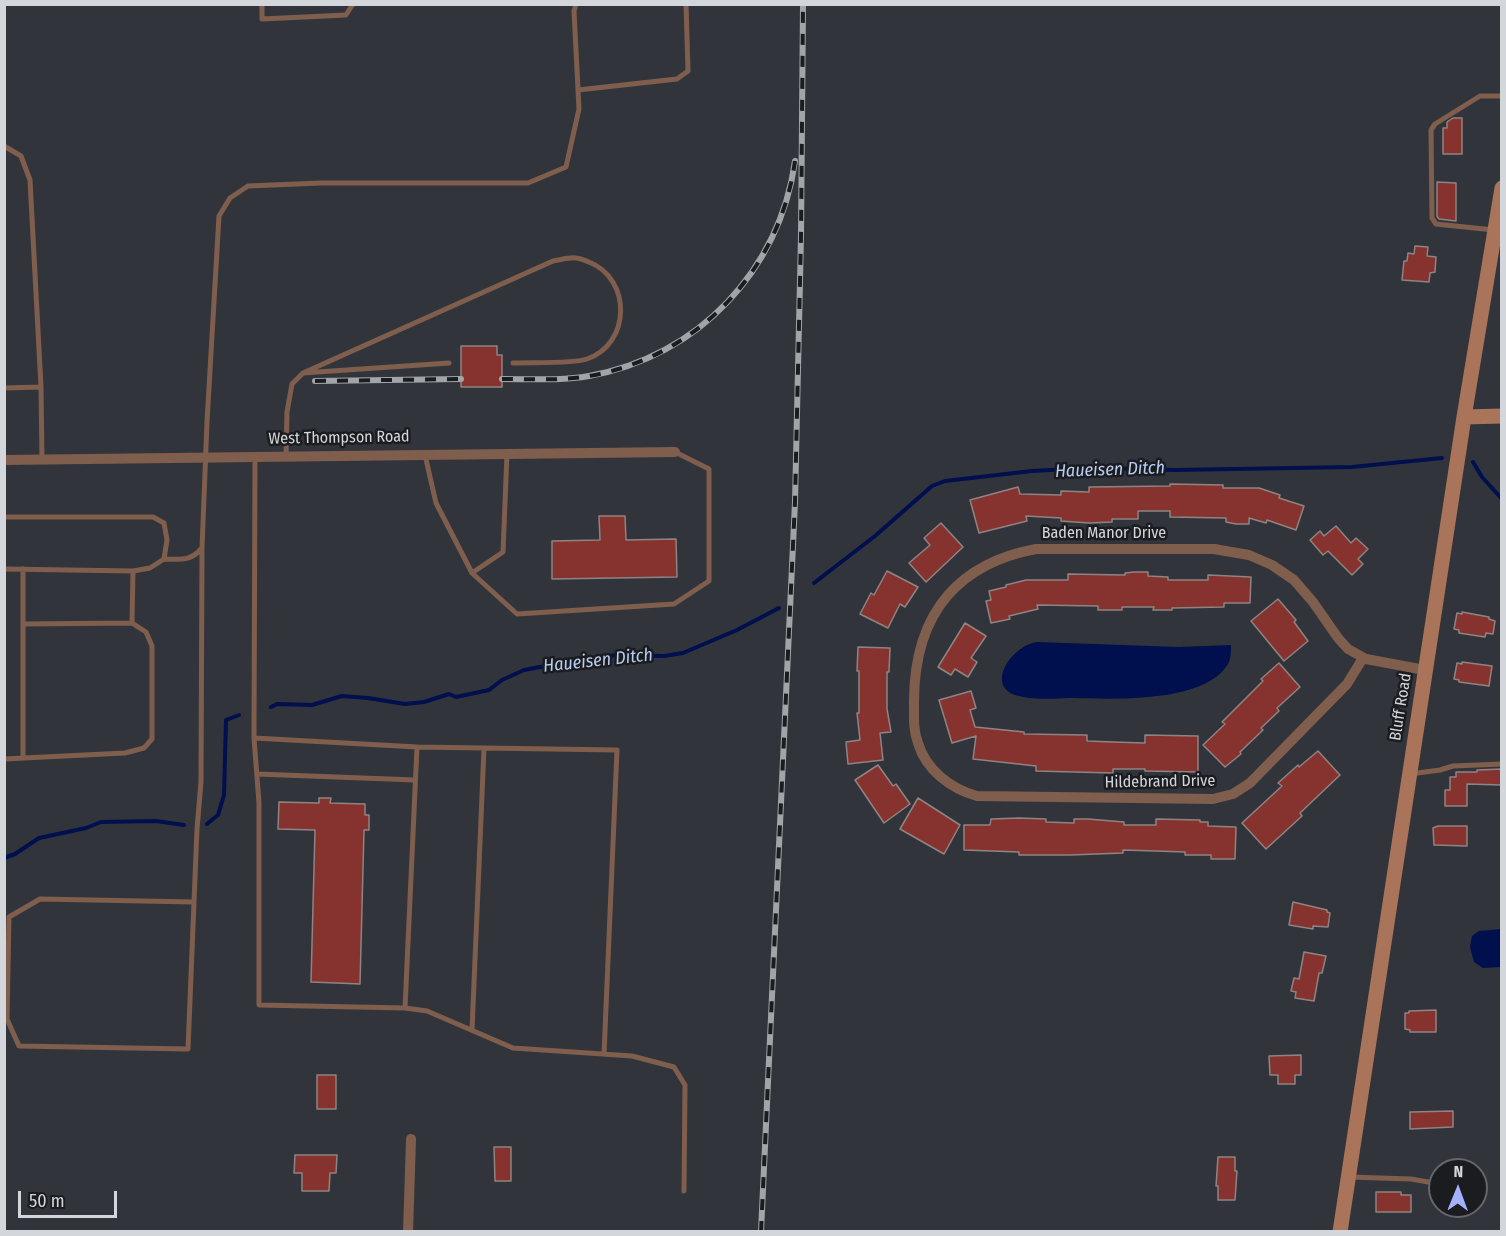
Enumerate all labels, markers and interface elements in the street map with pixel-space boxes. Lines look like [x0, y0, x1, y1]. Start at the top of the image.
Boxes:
street label: West Thompson Road [268, 427, 410, 449]
water label: Haueisen Ditch [1055, 457, 1165, 483]
street label: Baden Manor Drive [1042, 524, 1166, 544]
water label: Haueisen Ditch [542, 645, 654, 677]
street label: Bluff Road [1386, 672, 1416, 742]
street label: Hildebrand Drive [1105, 771, 1215, 793]
north arrow [1428, 1158, 1488, 1218]
text: N [1453, 1162, 1463, 1181]
scale bar [21, 1179, 120, 1217]
text: 50 m [29, 1190, 65, 1212]

